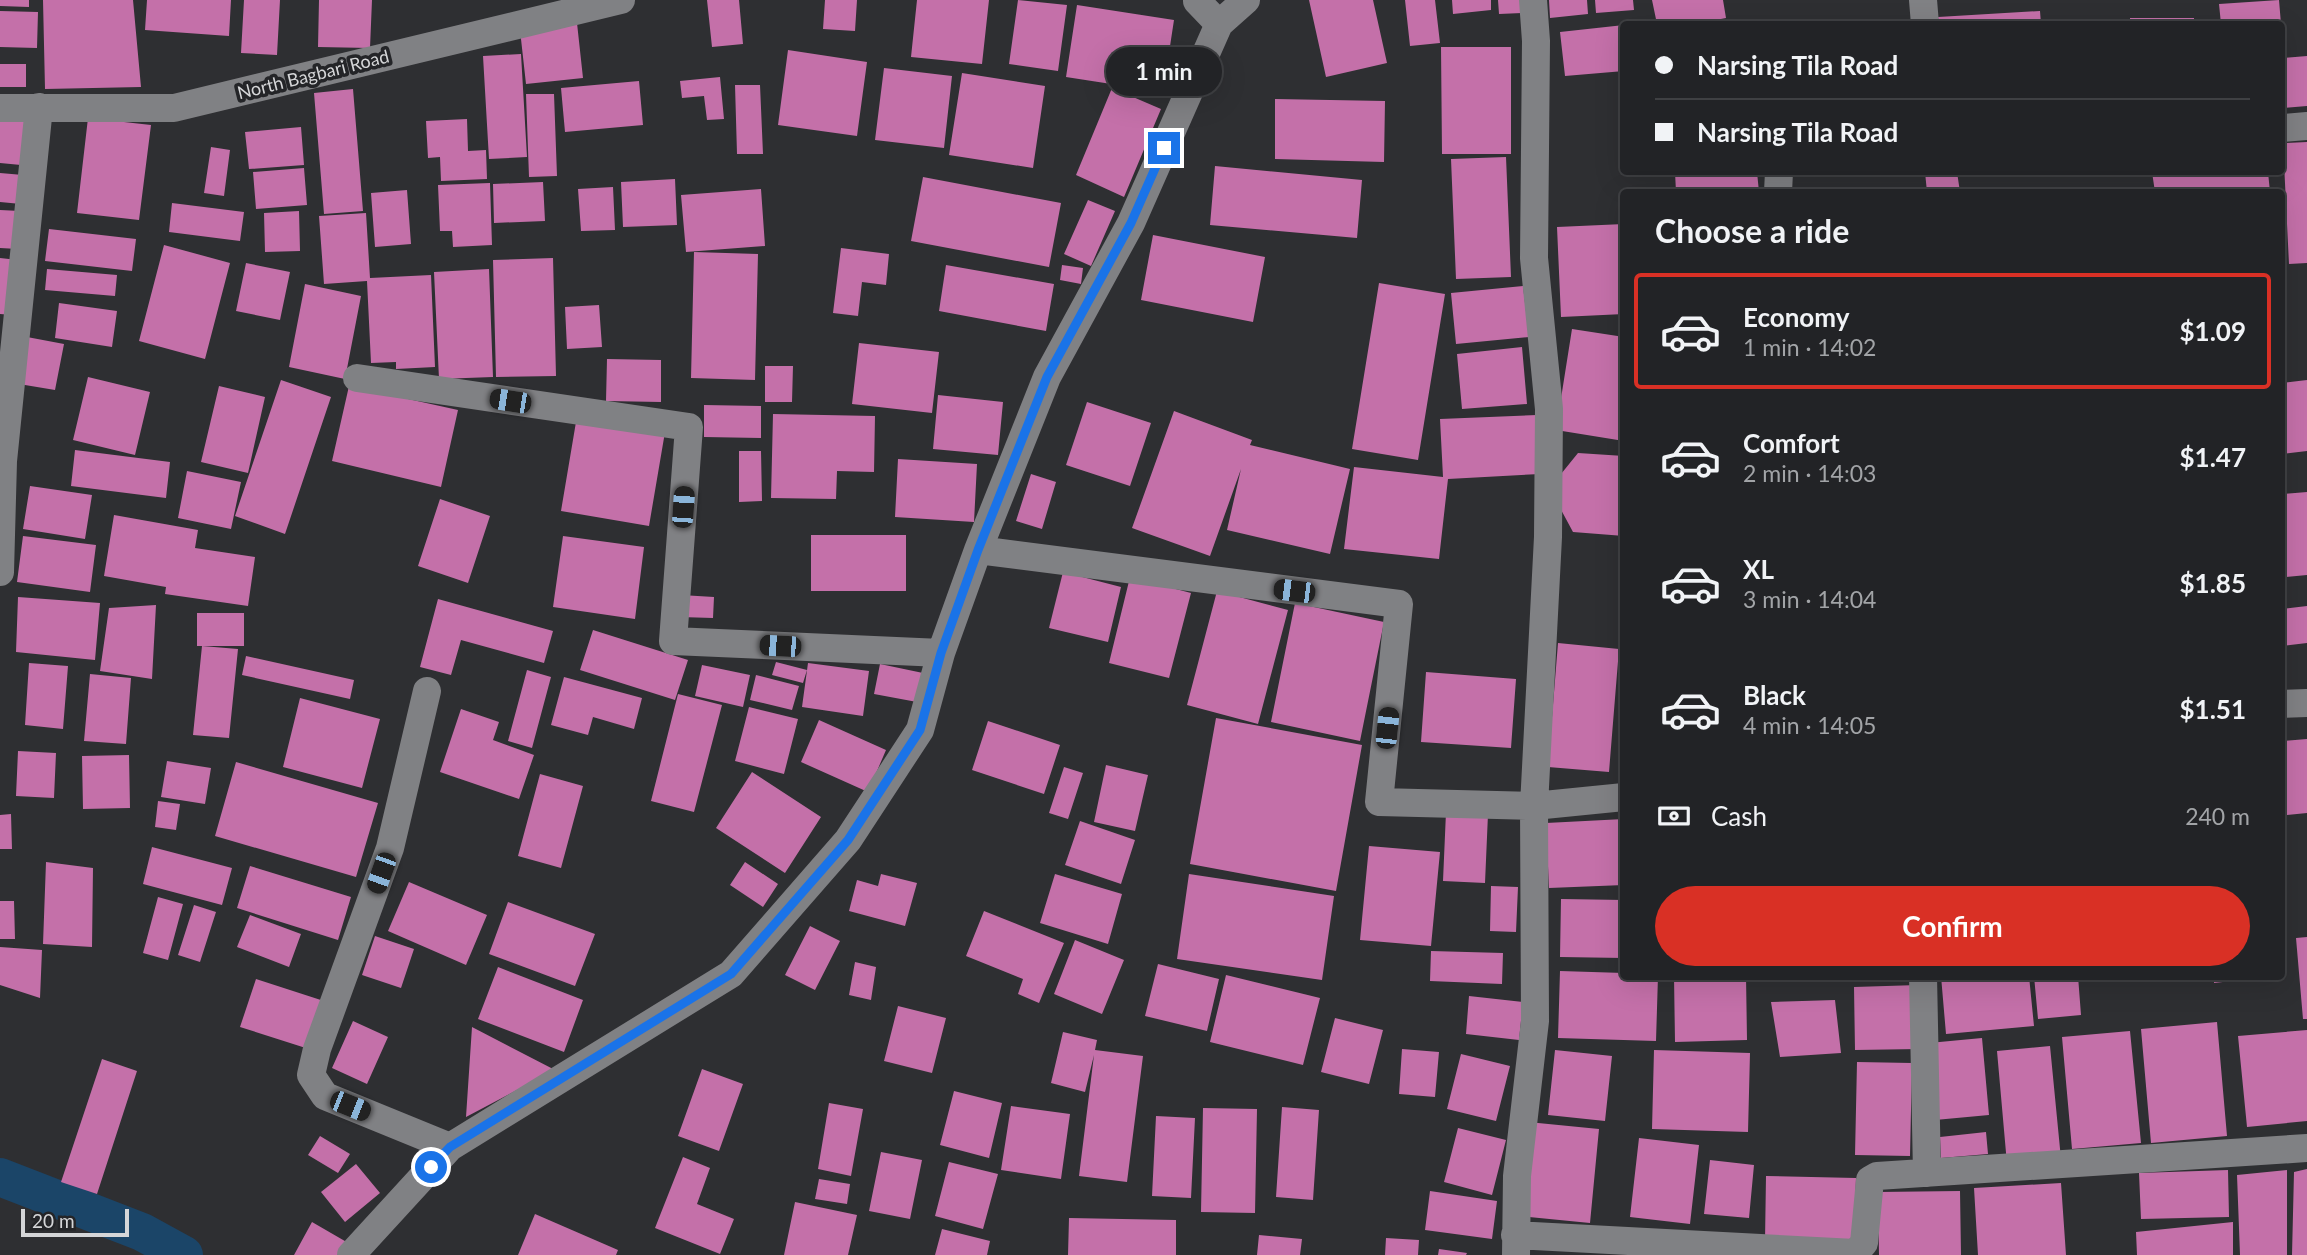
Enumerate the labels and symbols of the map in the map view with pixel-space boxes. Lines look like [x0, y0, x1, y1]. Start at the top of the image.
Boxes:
street label: North Bagbari Road [235, 45, 391, 103]
callout: 1 min [1106, 46, 1222, 96]
route end [1148, 132, 1180, 164]
car [488, 387, 533, 415]
car [672, 485, 695, 529]
car [1272, 578, 1317, 604]
car [759, 634, 802, 658]
car [1375, 706, 1400, 750]
car [364, 850, 399, 896]
car [327, 1088, 374, 1124]
route start [415, 1151, 447, 1183]
scale bar [21, 1206, 130, 1238]

